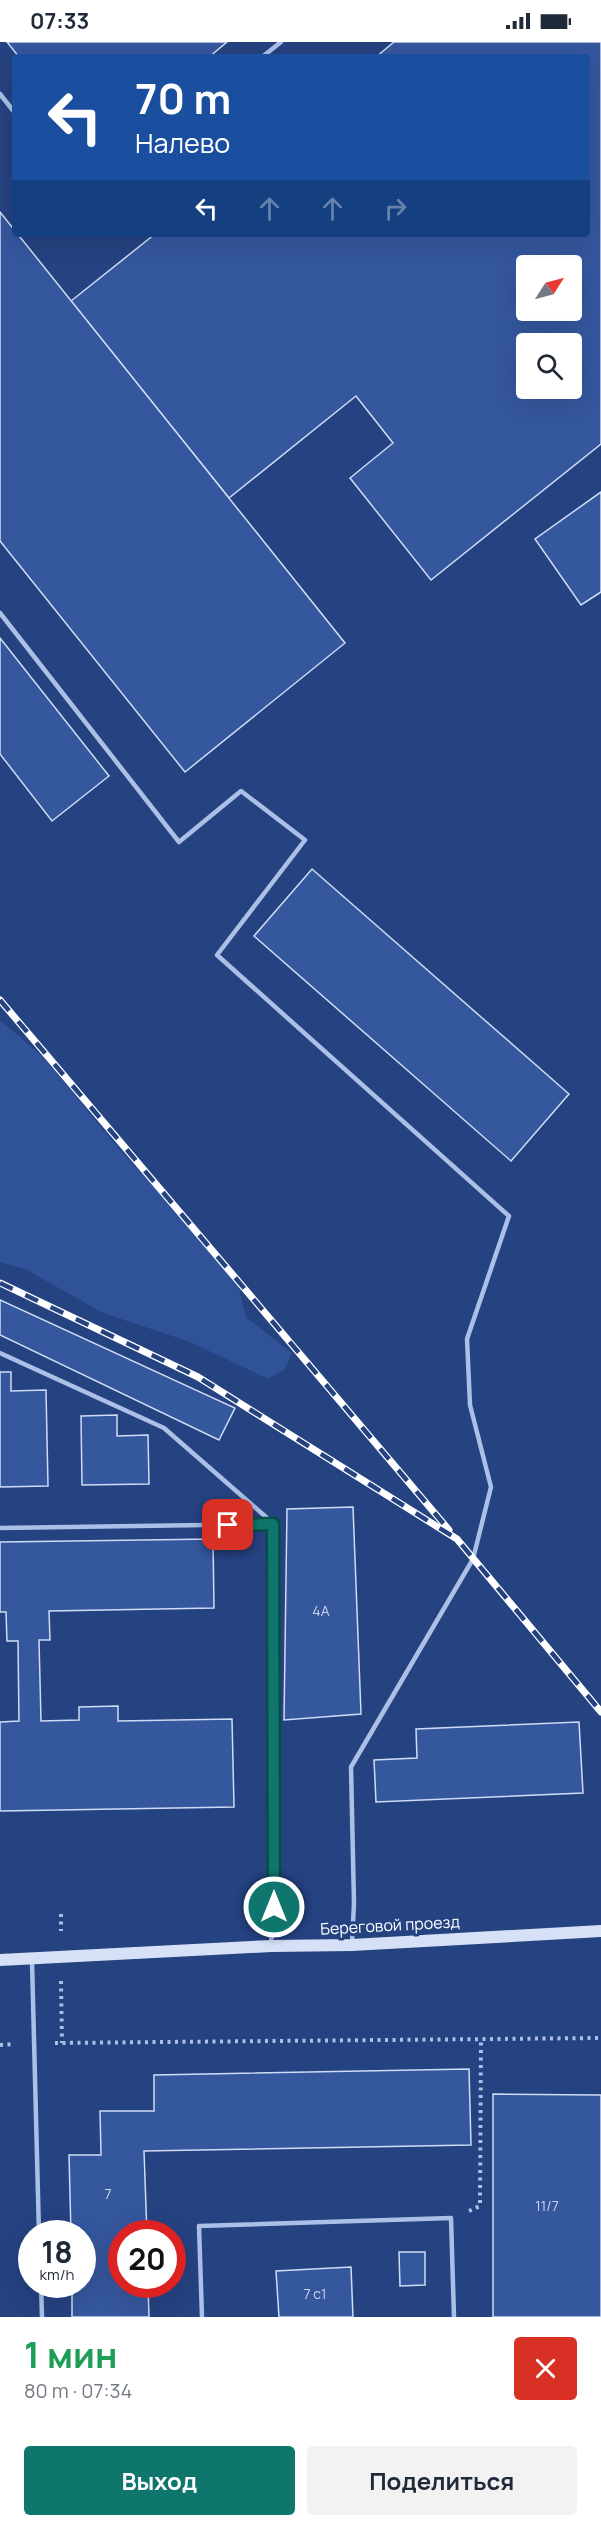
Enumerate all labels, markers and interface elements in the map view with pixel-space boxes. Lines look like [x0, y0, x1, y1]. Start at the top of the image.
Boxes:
text: 07:33 [30, 6, 89, 36]
text: 70 m [135, 69, 231, 127]
icon: left [36, 78, 114, 156]
text: Налево [135, 124, 230, 161]
icon: left [190, 192, 223, 225]
icon: ahead [253, 192, 286, 225]
icon: ahead [316, 192, 349, 225]
icon: right [379, 192, 412, 225]
north arrow [516, 255, 582, 321]
map controls [516, 255, 582, 399]
button: search [516, 333, 582, 399]
pin [202, 1499, 253, 1550]
icon: arrive [211, 1508, 244, 1541]
house number: 4А [312, 1601, 330, 1620]
position arrow [242, 1875, 306, 1939]
street label: Береговой проезд [320, 1910, 461, 1940]
house number: 7 [104, 2184, 112, 2203]
house number: 11/7 [535, 2196, 559, 2215]
speed limit sign: 20 [108, 2220, 186, 2298]
text: 18 [41, 2231, 73, 2272]
text: km/h [40, 2264, 74, 2285]
house number: 7 с1 [303, 2284, 327, 2303]
text: 1 мин [24, 2330, 117, 2379]
button: close [514, 2337, 577, 2400]
text: 80 m · 07:34 [24, 2377, 132, 2404]
button: Выход [24, 2446, 295, 2515]
button: Поделиться [307, 2446, 577, 2515]

